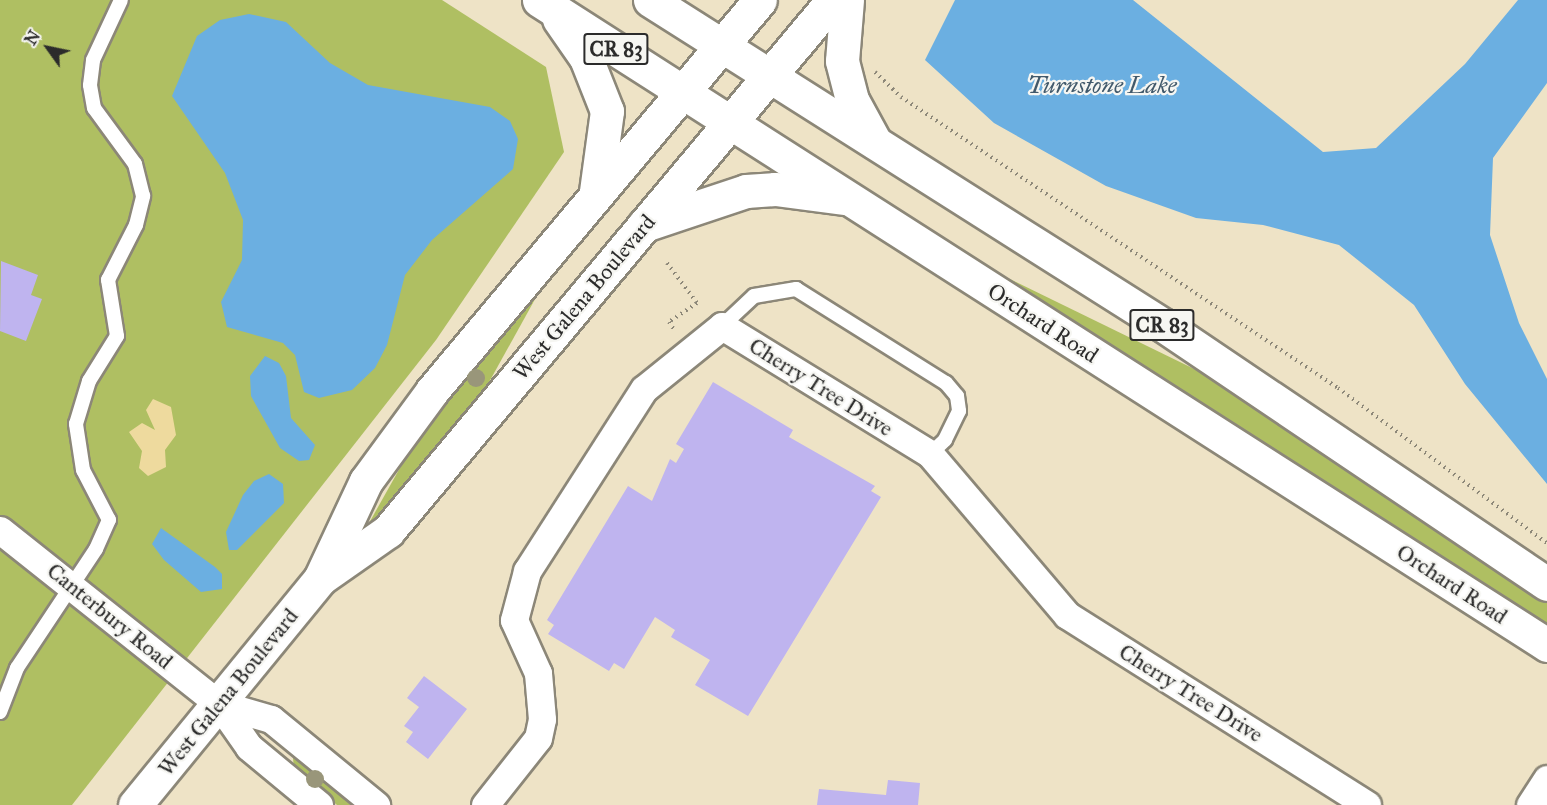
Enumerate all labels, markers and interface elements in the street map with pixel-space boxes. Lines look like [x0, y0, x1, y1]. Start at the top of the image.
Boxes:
north arrow [18, 18, 78, 78]
text: N [21, 27, 44, 49]
road number: CR 83 [583, 31, 649, 67]
water label: Turnstone Lake [1027, 72, 1177, 100]
street label: West Galena Boulevard [507, 209, 661, 385]
street label: Orchard Road [983, 277, 1103, 369]
road number: CR 83 [1129, 307, 1195, 343]
street label: Cherry Tree Drive [744, 332, 898, 442]
street label: Orchard Road [1392, 538, 1512, 630]
street label: Canterbury Road [42, 557, 178, 675]
street label: West Galena Boulevard [152, 603, 304, 781]
street label: Cherry Tree Drive [1114, 638, 1268, 748]

